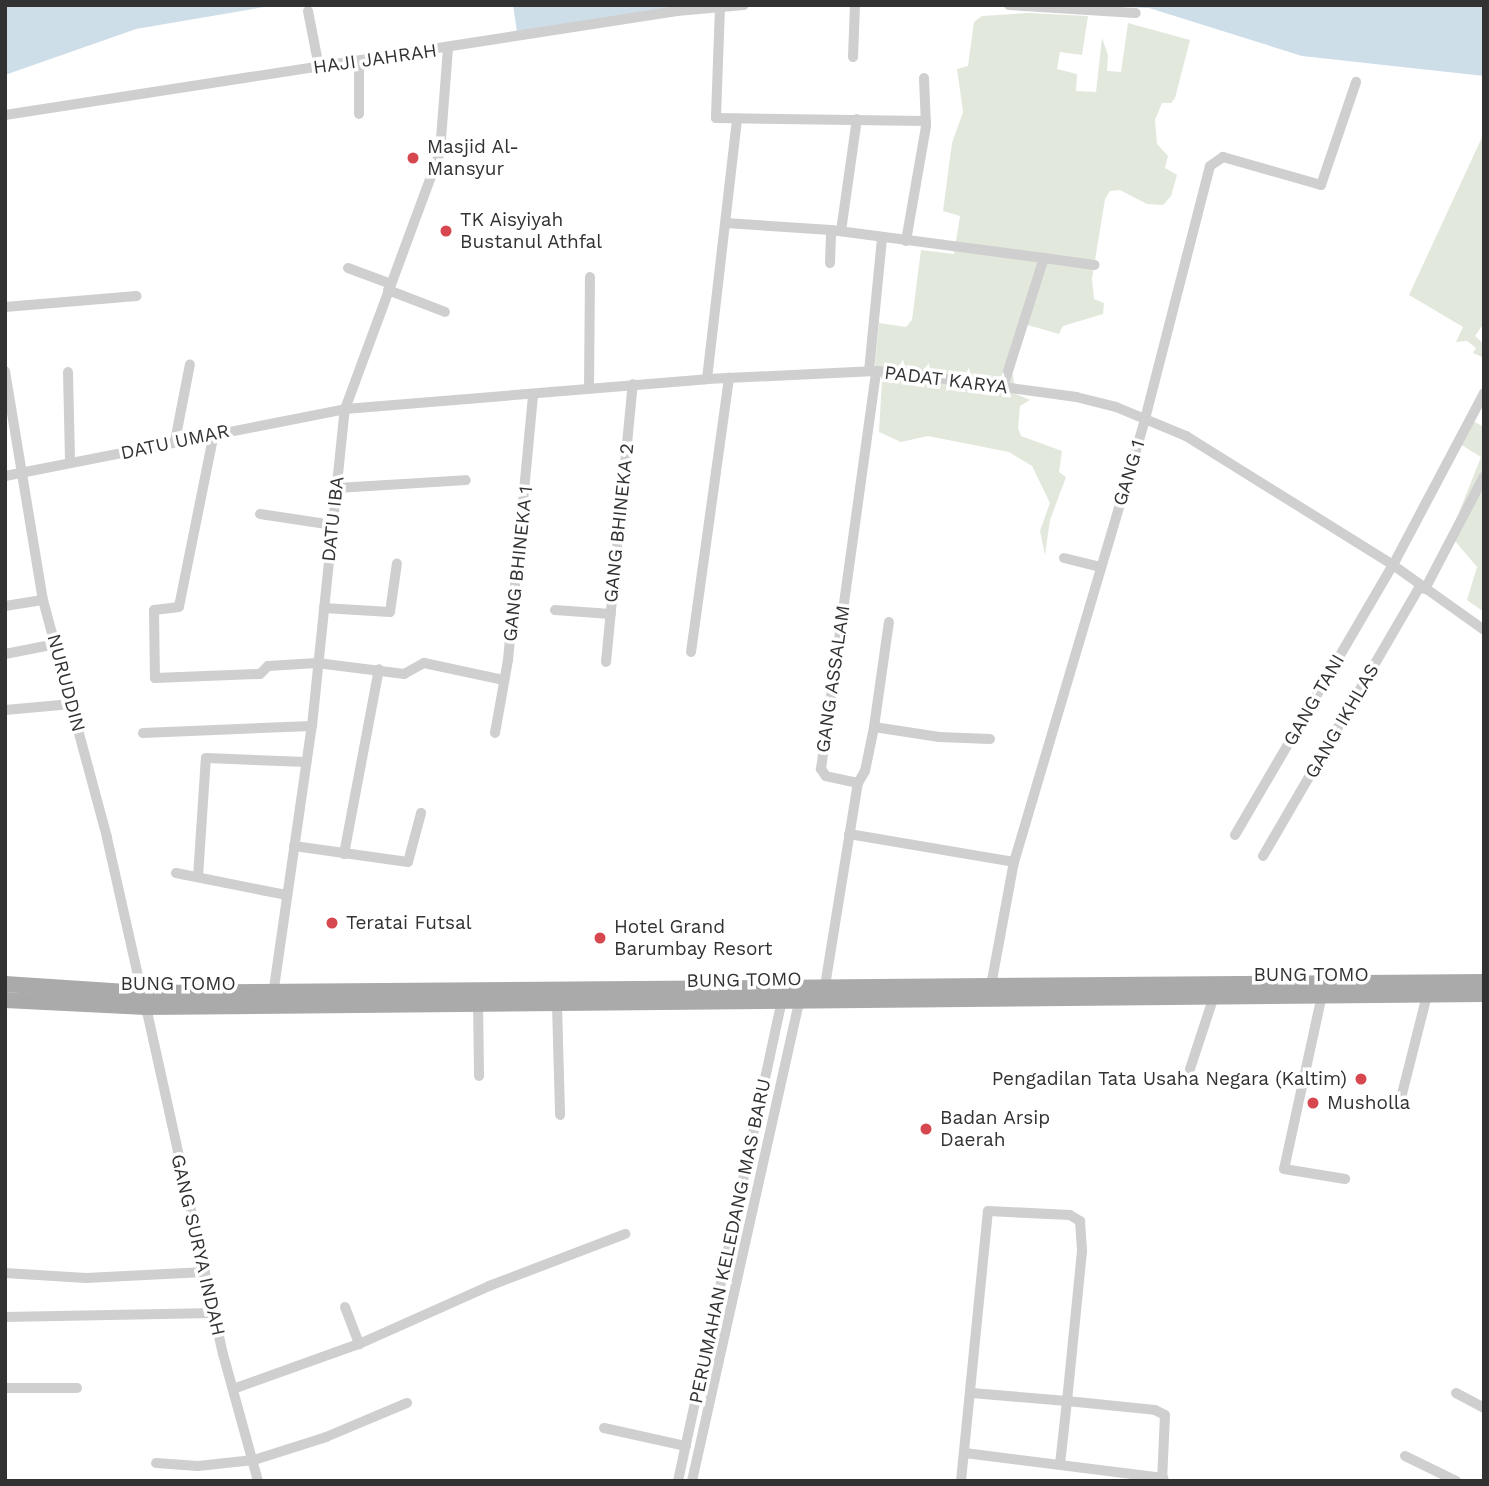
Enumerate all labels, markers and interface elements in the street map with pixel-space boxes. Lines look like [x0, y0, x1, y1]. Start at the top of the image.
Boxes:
street label: HAJI JAHRAH [311, 39, 439, 79]
place label: Masjid Al- Mansyur [427, 136, 520, 180]
marker: Masjid Al- Mansyur [405, 150, 421, 166]
place label: TK Aisyiyah Bustanul Athfal [460, 209, 604, 253]
marker: TK Aisyiyah Bustanul Athfal [438, 223, 454, 239]
street label: PADAT KARYA [883, 361, 1009, 399]
street label: DATU UMAR [119, 419, 231, 465]
street label: GANG 1 [1108, 437, 1150, 509]
street label: GANG BHINEKA 2 [599, 442, 639, 604]
street label: DATU IBA [317, 475, 349, 563]
street label: GANG BHINEKA 1 [498, 485, 538, 643]
street label: GANG ASSALAM [811, 603, 855, 755]
street label: NURUDDIN [42, 632, 90, 734]
street label: GANG TANI [1279, 650, 1349, 750]
street label: GANG IKHLAS [1300, 660, 1384, 782]
place label: Teratai Futsal [346, 912, 472, 934]
marker: Teratai Futsal [324, 915, 340, 931]
place label: Hotel Grand Barumbay Resort [614, 916, 773, 960]
marker: Hotel Grand Barumbay Resort [592, 930, 608, 946]
street label: BUNG TOMO [1253, 964, 1369, 986]
street label: BUNG TOMO [686, 968, 802, 992]
street label: BUNG TOMO [120, 973, 236, 995]
place label: Pengadilan Tata Usaha Negara (Kaltim) [990, 1068, 1347, 1090]
marker: Pengadilan Tata Usaha Negara (Kaltim) [1353, 1071, 1369, 1087]
street label: PERUMAHAN KELEDANG MAS BARU [684, 1076, 776, 1406]
place label: Musholla [1327, 1092, 1410, 1114]
marker: Musholla [1305, 1095, 1321, 1111]
place label: Badan Arsip Daerah [940, 1107, 1051, 1151]
marker: Badan Arsip Daerah [918, 1121, 934, 1137]
street label: GANG SURYA INDAH [166, 1152, 230, 1338]

